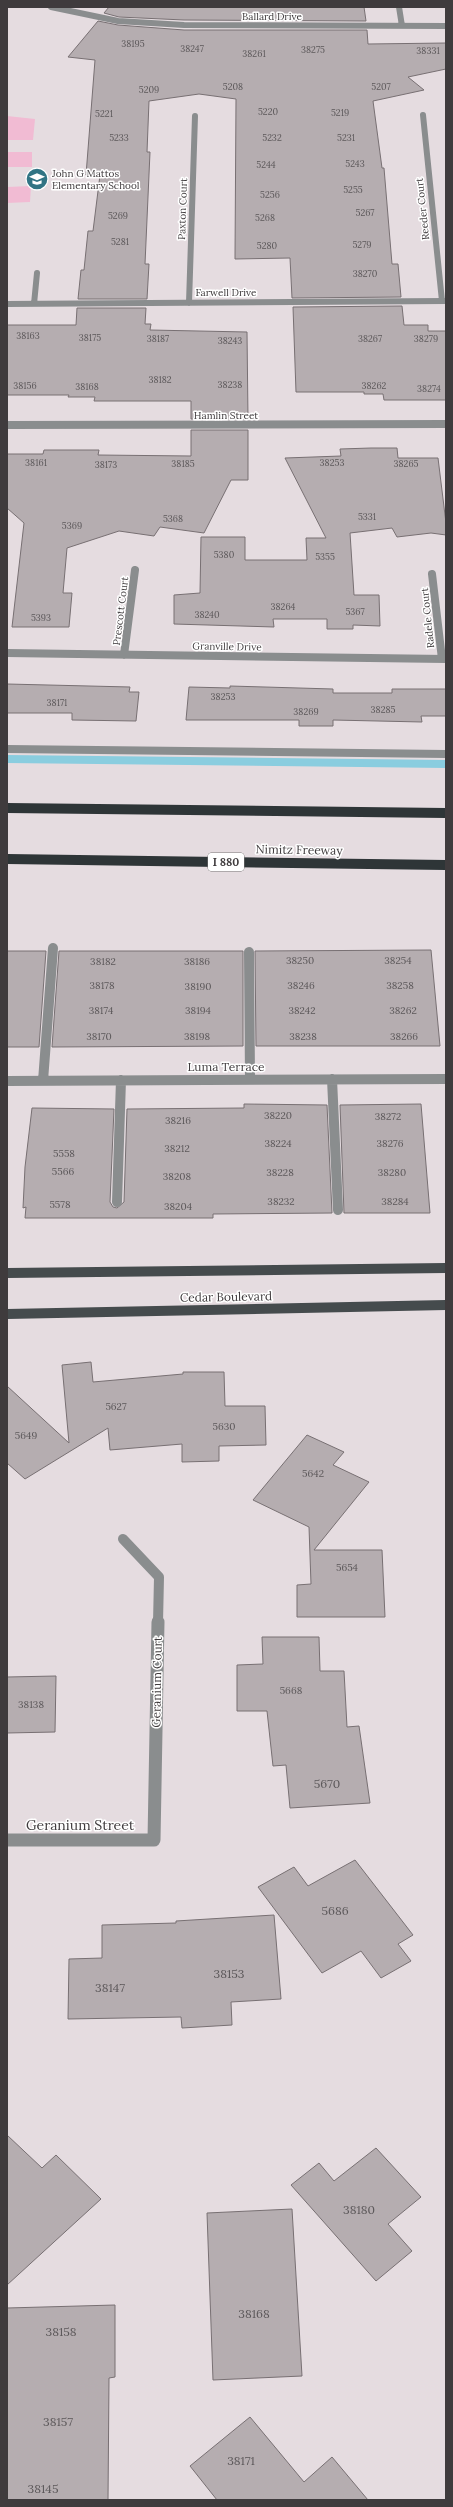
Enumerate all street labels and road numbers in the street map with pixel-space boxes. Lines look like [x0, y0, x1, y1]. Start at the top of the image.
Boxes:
street label: Ballard Drive [242, 10, 303, 23]
street label: Reeder Court [413, 177, 432, 241]
street label: Paxton Court [175, 178, 190, 240]
street label: Farwell Drive [195, 286, 257, 299]
street label: Hamlin Street [194, 409, 258, 422]
street label: Prescott Court [110, 576, 131, 646]
street label: Radele Court [418, 587, 437, 649]
street label: Granville Drive [192, 639, 262, 654]
street label: Nimitz Freeway [255, 841, 343, 858]
road number: I 880 [208, 853, 244, 871]
street label: Luma Terrace [187, 1059, 265, 1074]
street label: Cedar Boulevard [180, 1288, 272, 1305]
street label: Geranium Court [148, 1636, 165, 1728]
street label: Geranium Street [26, 1816, 135, 1834]

